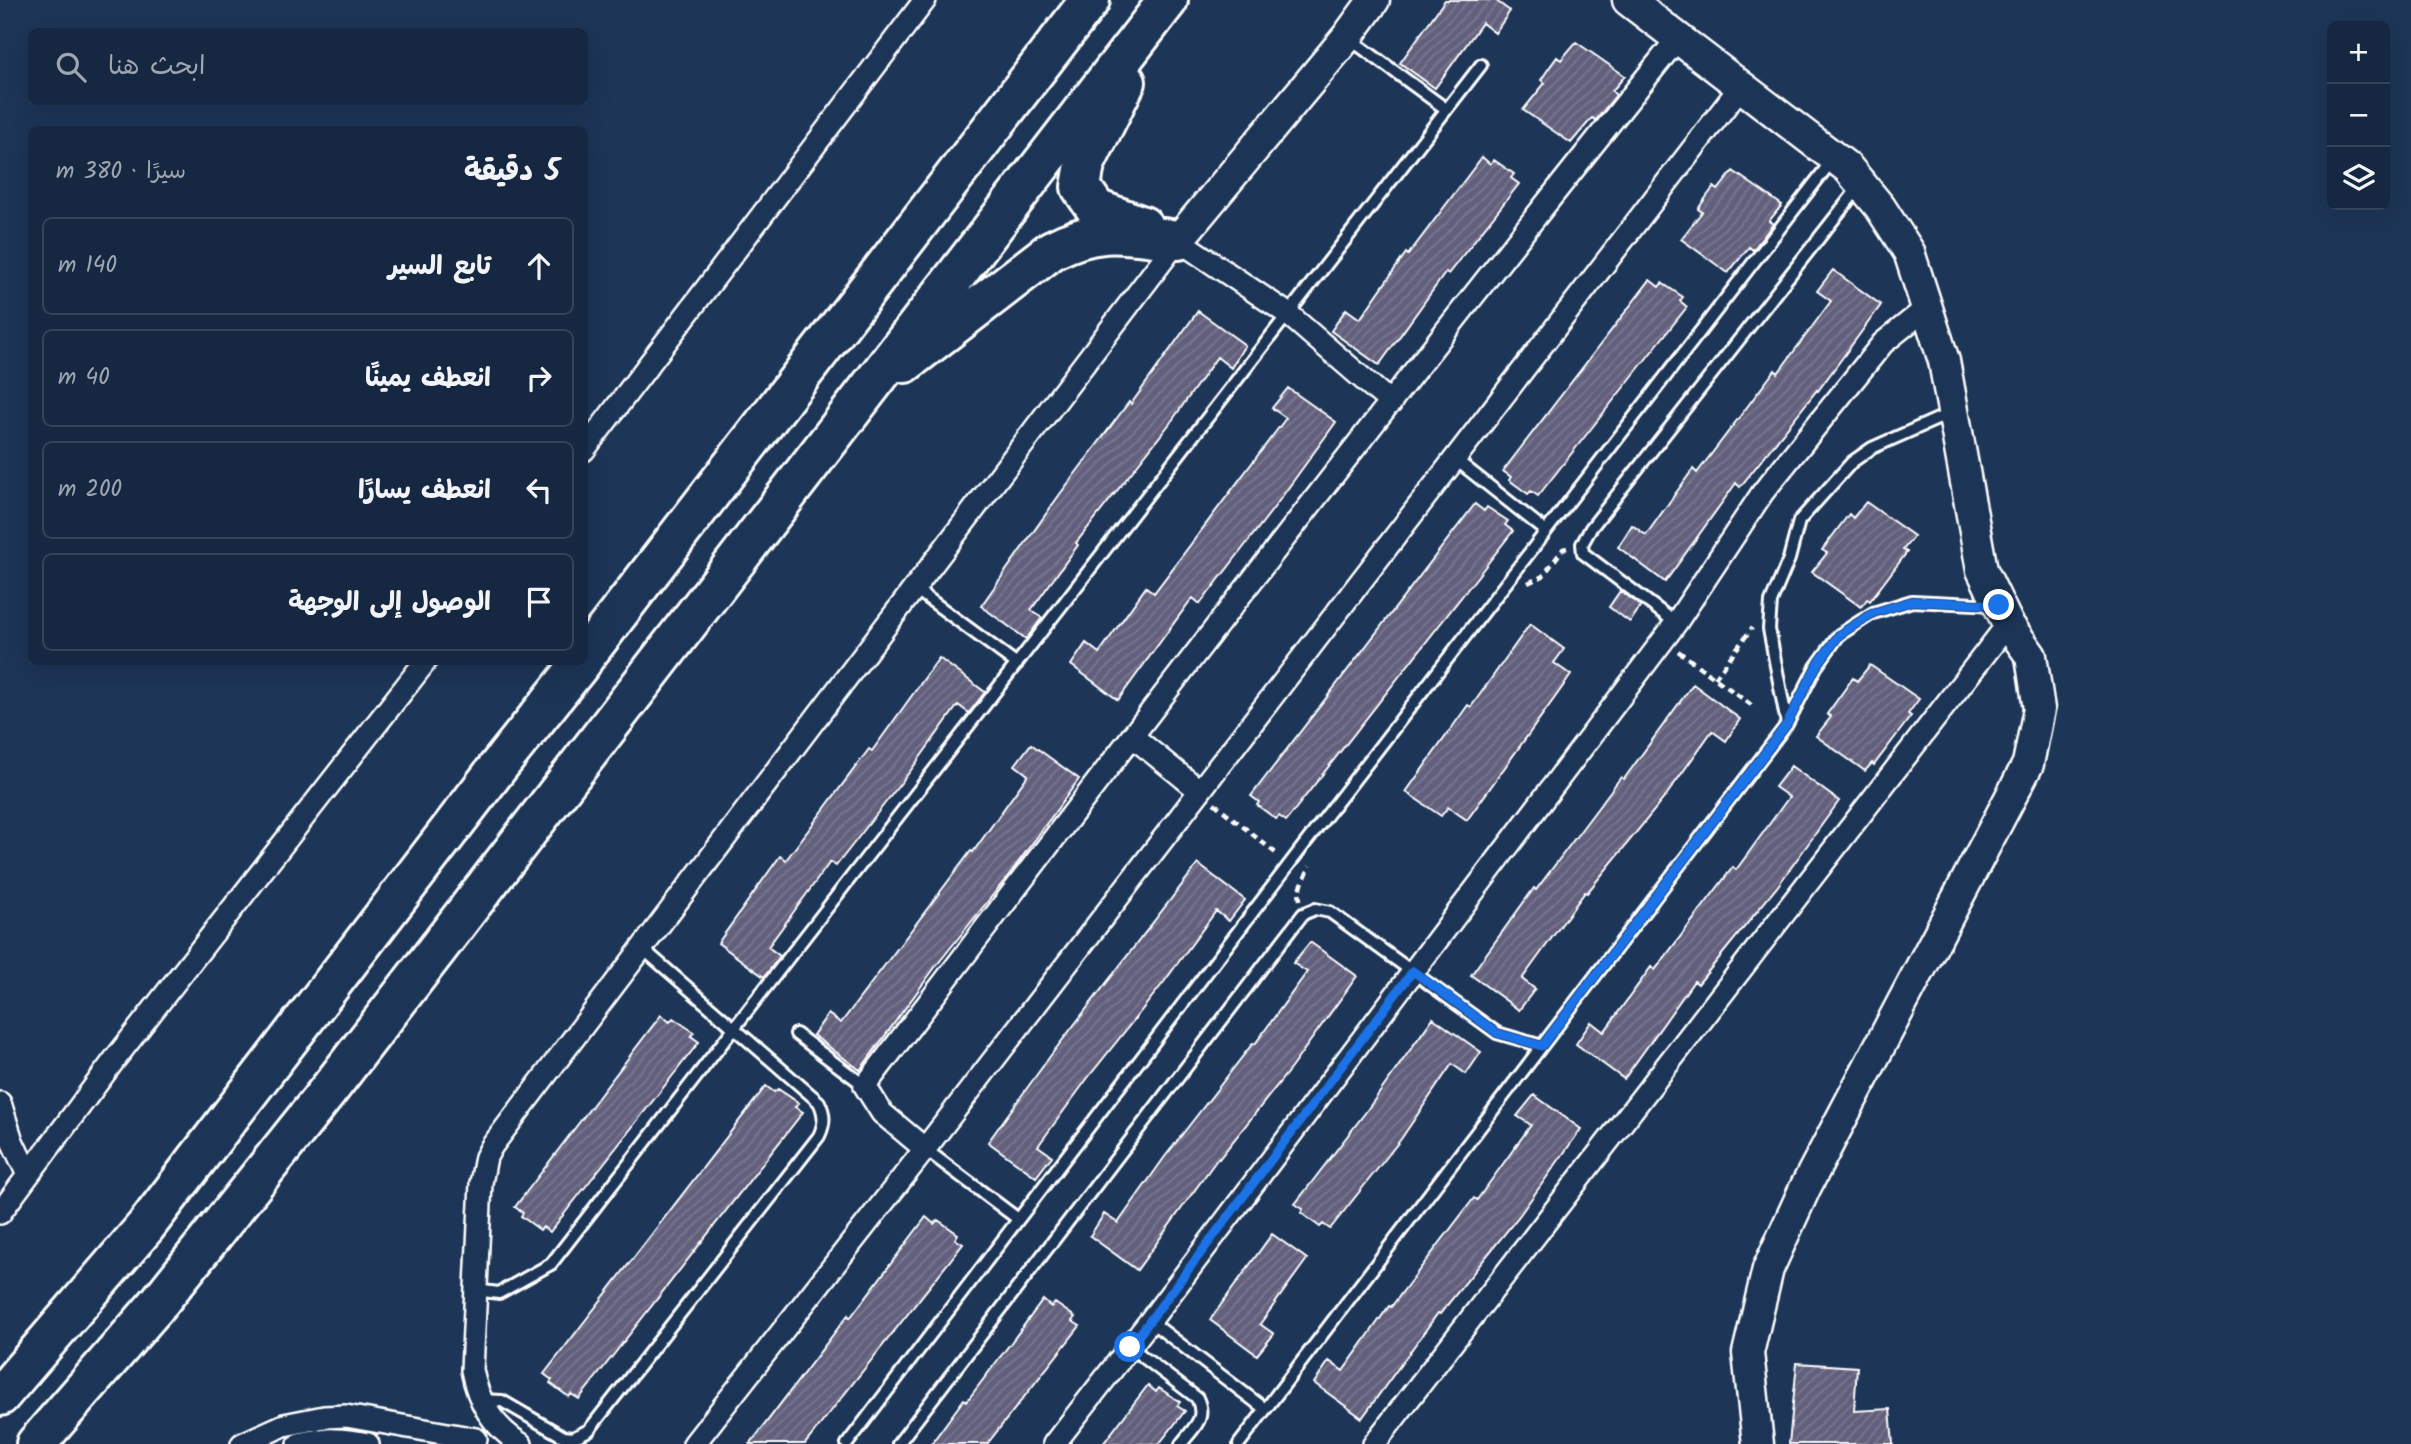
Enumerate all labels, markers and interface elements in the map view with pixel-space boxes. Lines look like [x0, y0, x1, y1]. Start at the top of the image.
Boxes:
map controls [2327, 21, 2390, 210]
button: + [2327, 21, 2390, 84]
search box [28, 28, 588, 105]
text: ابحث هنا [108, 46, 205, 88]
icon: search [52, 48, 90, 86]
button: − [2327, 84, 2390, 147]
button: layers [2327, 147, 2390, 210]
text: 5 دقيقة [464, 148, 560, 196]
text: سيرًا · 380 m [56, 154, 186, 190]
text: تابع السير [388, 246, 491, 288]
icon: ahead [520, 247, 558, 285]
text: 140 m [58, 248, 117, 284]
text: انعطف يمينًا [365, 358, 491, 400]
icon: right [520, 359, 558, 397]
text: 40 m [58, 360, 110, 396]
text: انعطف يسارًا [358, 470, 491, 512]
icon: left [520, 471, 558, 509]
text: 200 m [58, 472, 122, 508]
text: الوصول إلى الوجهة [288, 582, 491, 624]
icon: arrive [520, 583, 558, 621]
route end [1983, 589, 2014, 620]
route start [1114, 1331, 1145, 1362]

